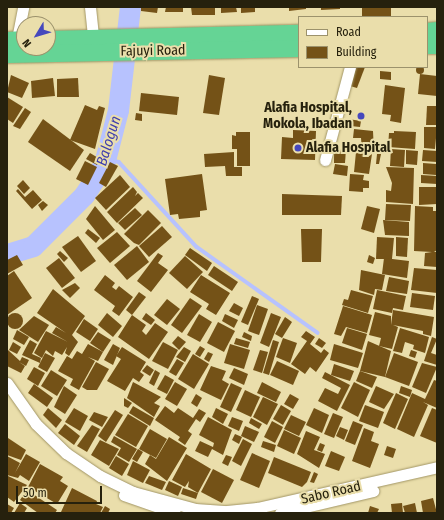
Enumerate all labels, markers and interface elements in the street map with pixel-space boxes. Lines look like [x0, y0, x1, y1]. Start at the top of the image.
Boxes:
north arrow [16, 16, 56, 56]
legend [298, 16, 428, 68]
text: Road [336, 25, 361, 39]
text: N [20, 36, 34, 50]
street label: Fajuyi Road [120, 42, 186, 60]
text: Building [336, 45, 376, 59]
place label: Alafia Hospital, Mokola, Ibadan [263, 100, 352, 132]
marker: Alafia Hospital, Mokola, Ibadan [355, 110, 367, 122]
water label: Balogun [93, 114, 125, 168]
place label: Alafia Hospital [306, 140, 391, 156]
marker: Alafia Hospital [293, 143, 303, 153]
scale bar [18, 478, 104, 504]
street label: Sabo Road [299, 478, 363, 508]
text: 50 m [23, 486, 47, 500]

